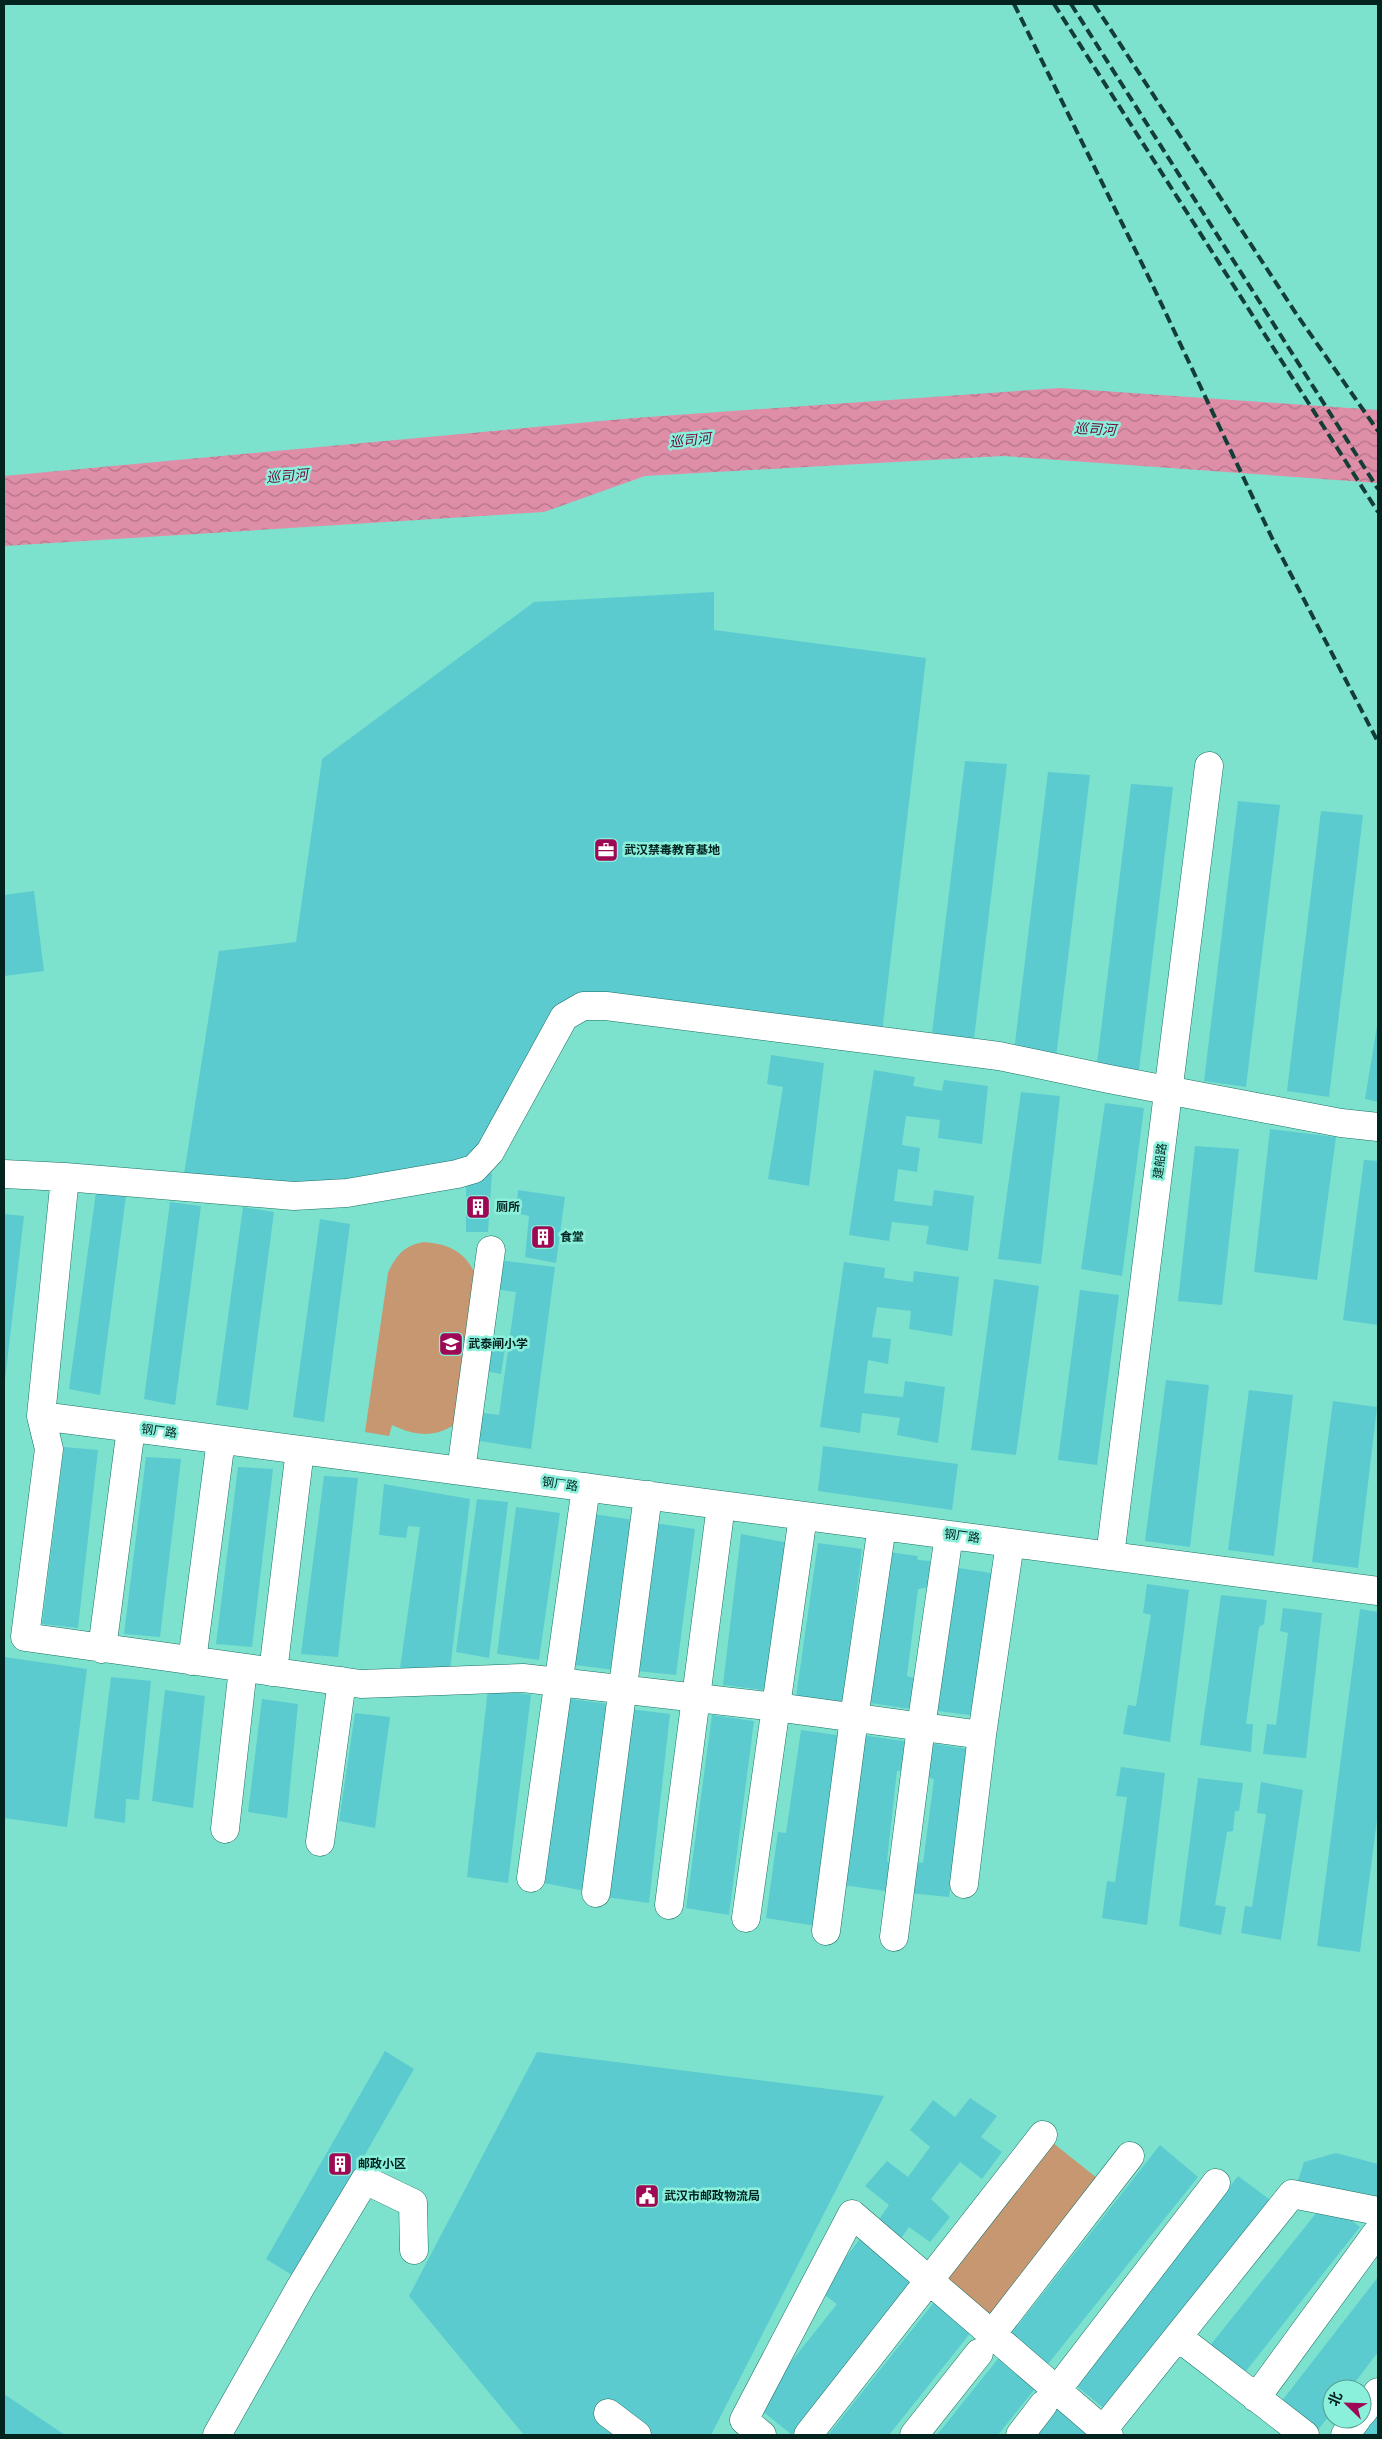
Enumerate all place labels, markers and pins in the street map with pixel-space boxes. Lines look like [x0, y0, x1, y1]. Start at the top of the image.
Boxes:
office icon: 武汉禁毒教育基地 [593, 837, 619, 863]
place label: 武汉禁毒教育基地 [624, 842, 720, 858]
building icon: 厕所 [465, 1194, 491, 1220]
place label: 厕所 [496, 1199, 520, 1215]
building icon: 食堂 [530, 1224, 556, 1250]
place label: 食堂 [560, 1229, 584, 1245]
school or university icon: 武泰闸小学 [438, 1331, 464, 1357]
place label: 武泰闸小学 [468, 1336, 528, 1352]
building icon: 邮政小区 [327, 2151, 353, 2177]
place label: 邮政小区 [358, 2156, 406, 2172]
public building icon: 武汉市邮政物流局 [634, 2183, 660, 2209]
place label: 武汉市邮政物流局 [664, 2188, 760, 2204]

